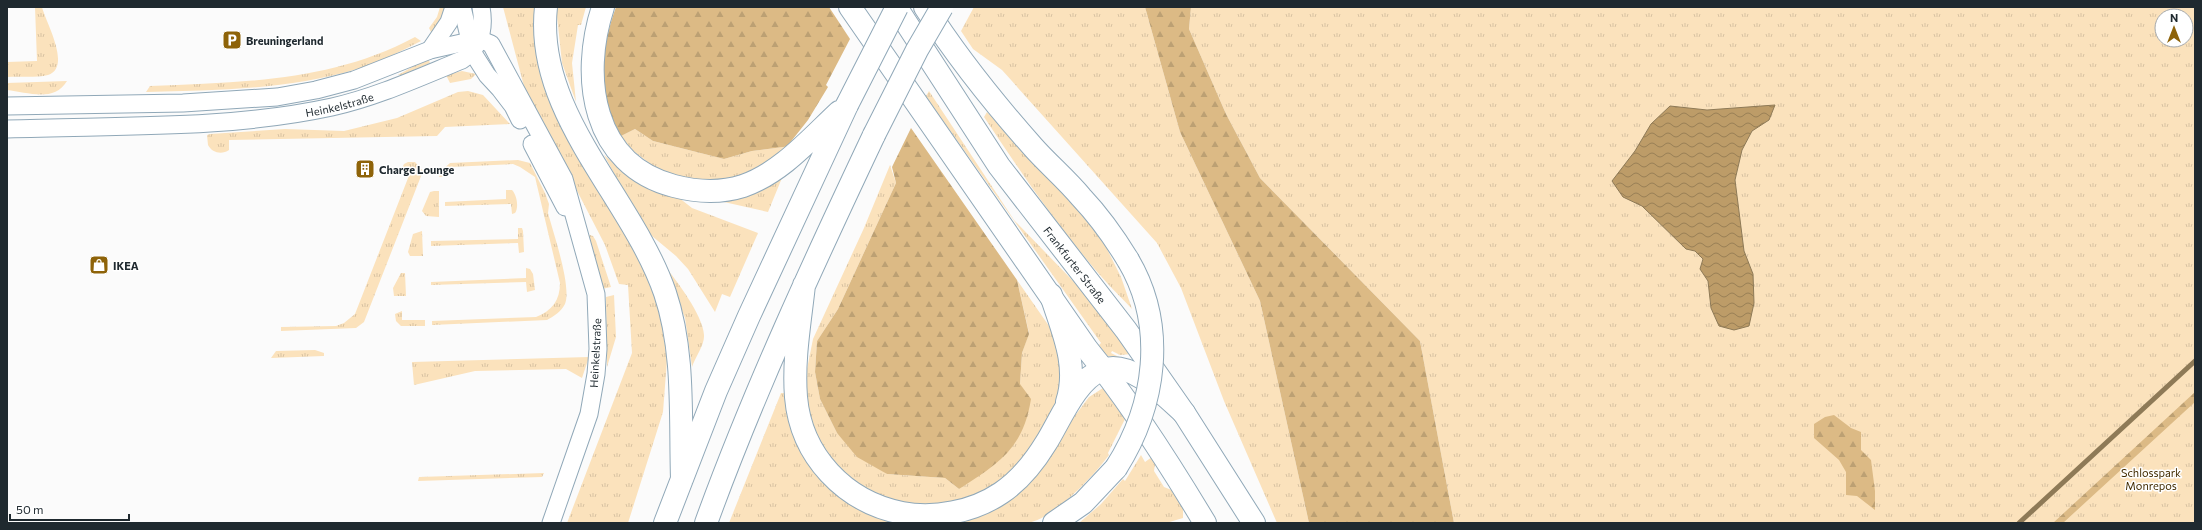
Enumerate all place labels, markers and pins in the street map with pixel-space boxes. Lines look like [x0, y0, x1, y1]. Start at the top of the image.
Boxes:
parking icon: Breuningerland [221, 29, 243, 51]
place label: Breuningerland [246, 34, 323, 47]
building icon: Charge Lounge [354, 158, 376, 180]
place label: Charge Lounge [379, 163, 455, 176]
shop icon: IKEA [88, 254, 110, 276]
place label: IKEA [113, 259, 139, 272]

